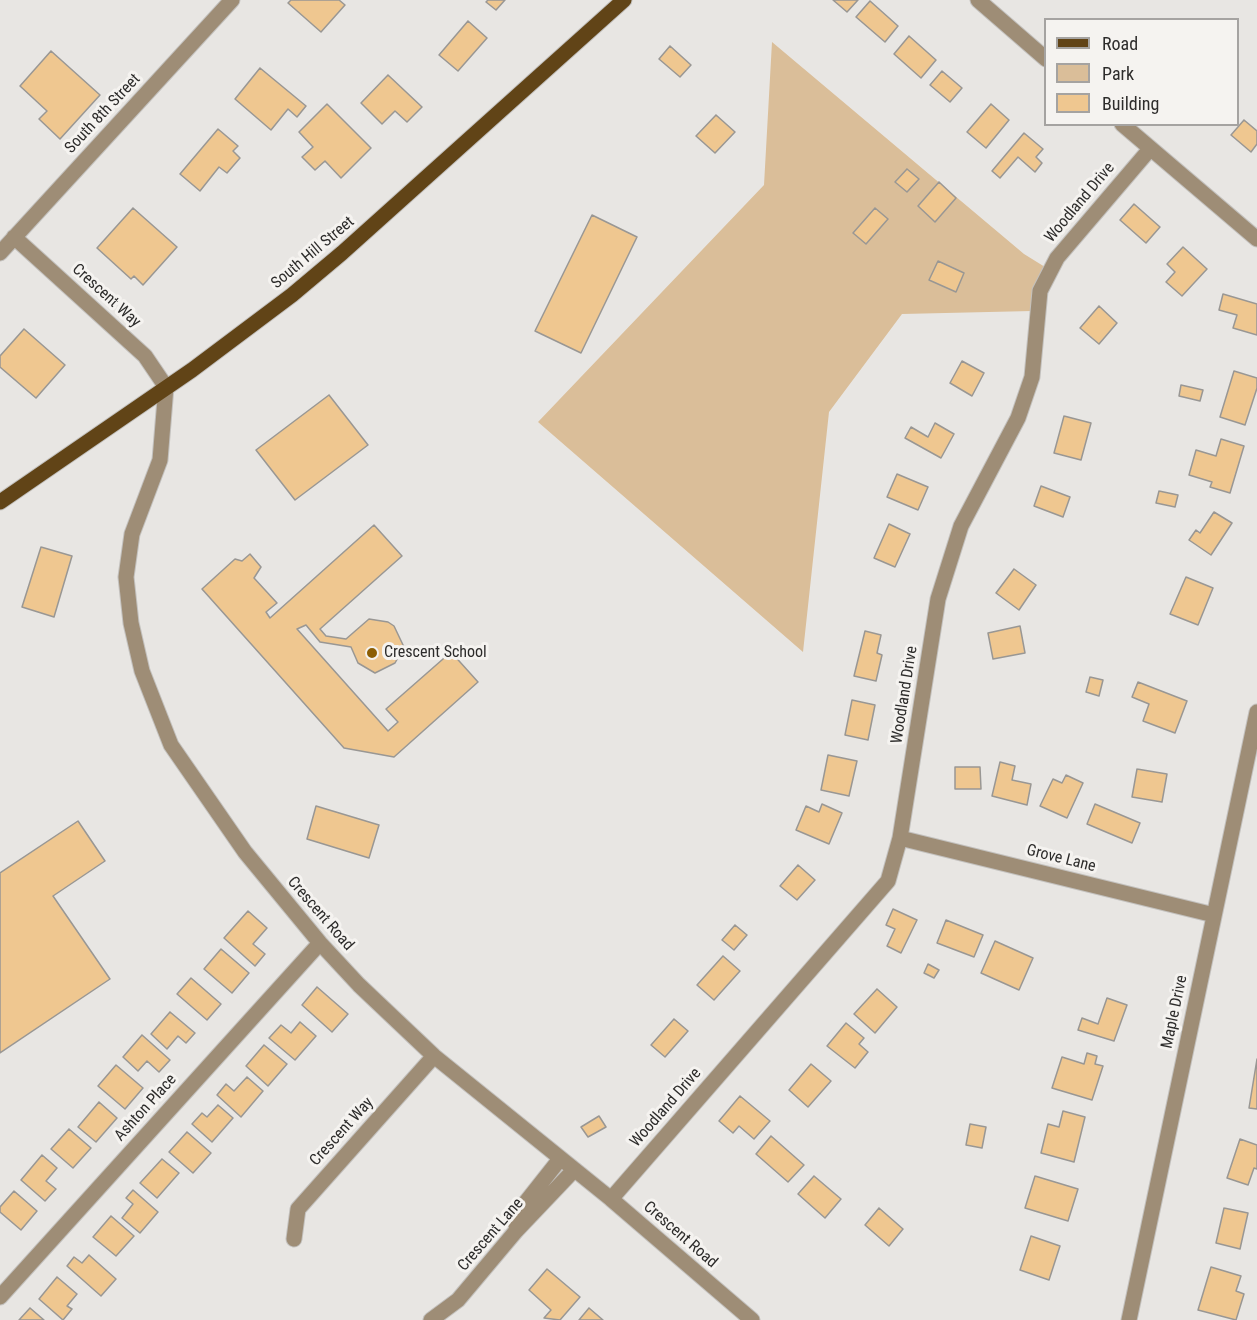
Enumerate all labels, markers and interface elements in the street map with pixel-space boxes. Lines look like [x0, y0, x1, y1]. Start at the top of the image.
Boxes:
legend [1044, 18, 1239, 126]
text: Road [1102, 33, 1138, 54]
text: Park [1102, 63, 1134, 84]
street label: South 8th Street [61, 70, 145, 158]
text: Building [1102, 93, 1159, 114]
street label: Woodland Drive [1041, 159, 1119, 247]
street label: South Hill Street [268, 213, 358, 293]
street label: Crescent Way [68, 260, 144, 332]
place label: Crescent School [384, 643, 487, 663]
street label: Woodland Drive [888, 645, 922, 745]
marker: Crescent School [365, 646, 379, 660]
street label: Grove Lane [1024, 841, 1098, 877]
street label: Crescent Road [283, 873, 357, 955]
street label: Maple Drive [1158, 974, 1192, 1050]
street label: Woodland Drive [626, 1065, 706, 1151]
street label: Ashton Place [111, 1071, 181, 1145]
street label: Crescent Way [306, 1094, 378, 1170]
street label: Crescent Lane [454, 1195, 528, 1275]
street label: Crescent Road [639, 1198, 721, 1272]

